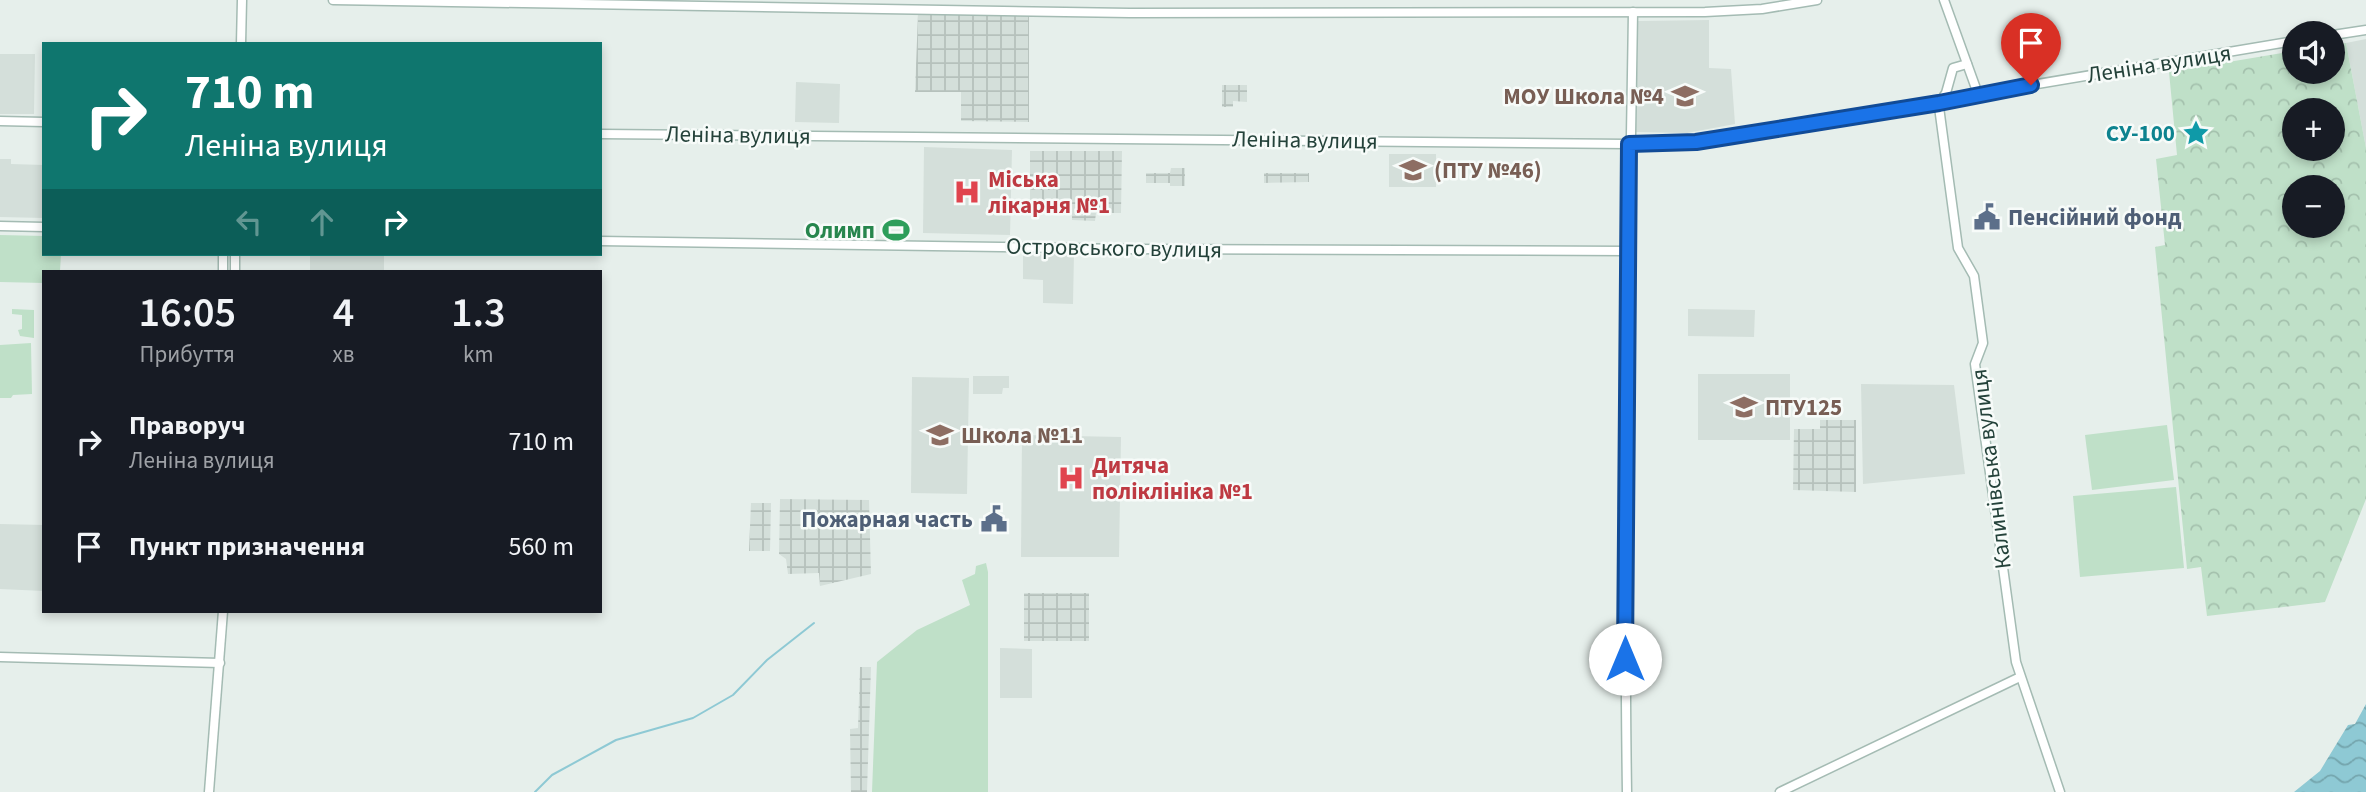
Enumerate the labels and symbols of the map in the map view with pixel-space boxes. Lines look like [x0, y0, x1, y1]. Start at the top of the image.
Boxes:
pin [2001, 13, 2061, 85]
street label: Леніна вулиця [2084, 36, 2234, 92]
place label: МОУ Школа №4 [1503, 80, 1664, 113]
school or university icon: МОУ Школа №4 [1670, 81, 1700, 111]
street label: Леніна вулиця [665, 117, 811, 153]
place label: СУ-100 [2106, 117, 2175, 150]
place icon: СУ-100 [2181, 118, 2211, 148]
street label: Леніна вулиця [1232, 122, 1378, 158]
place label: (ПТУ №46) [1434, 154, 1542, 187]
school or university icon: (ПТУ №46) [1398, 155, 1428, 185]
place label: Міська лікарня №1 [988, 163, 1110, 222]
hospital icon: Міська лікарня №1 [952, 177, 982, 207]
place label: Пенсійний фонд [2008, 201, 2182, 234]
public building icon: Пенсійний фонд [1972, 202, 2002, 232]
place label: Олимп [805, 214, 875, 247]
sports icon: Олимп [881, 215, 911, 245]
street label: Островського вулиця [1006, 230, 1222, 266]
street label: Калинівська вулиця [1962, 367, 2020, 571]
place label: ПТУ125 [1765, 391, 1842, 424]
school or university icon: ПТУ125 [1729, 392, 1759, 422]
place label: Школа №11 [961, 419, 1083, 452]
school or university icon: Школа №11 [925, 420, 955, 450]
place label: Дитяча поліклініка №1 [1092, 449, 1253, 508]
hospital icon: Дитяча поліклініка №1 [1056, 463, 1086, 493]
place label: Пожарная часть [801, 503, 973, 536]
public building icon: Пожарная часть [979, 504, 1009, 534]
position arrow [1588, 622, 1662, 696]

